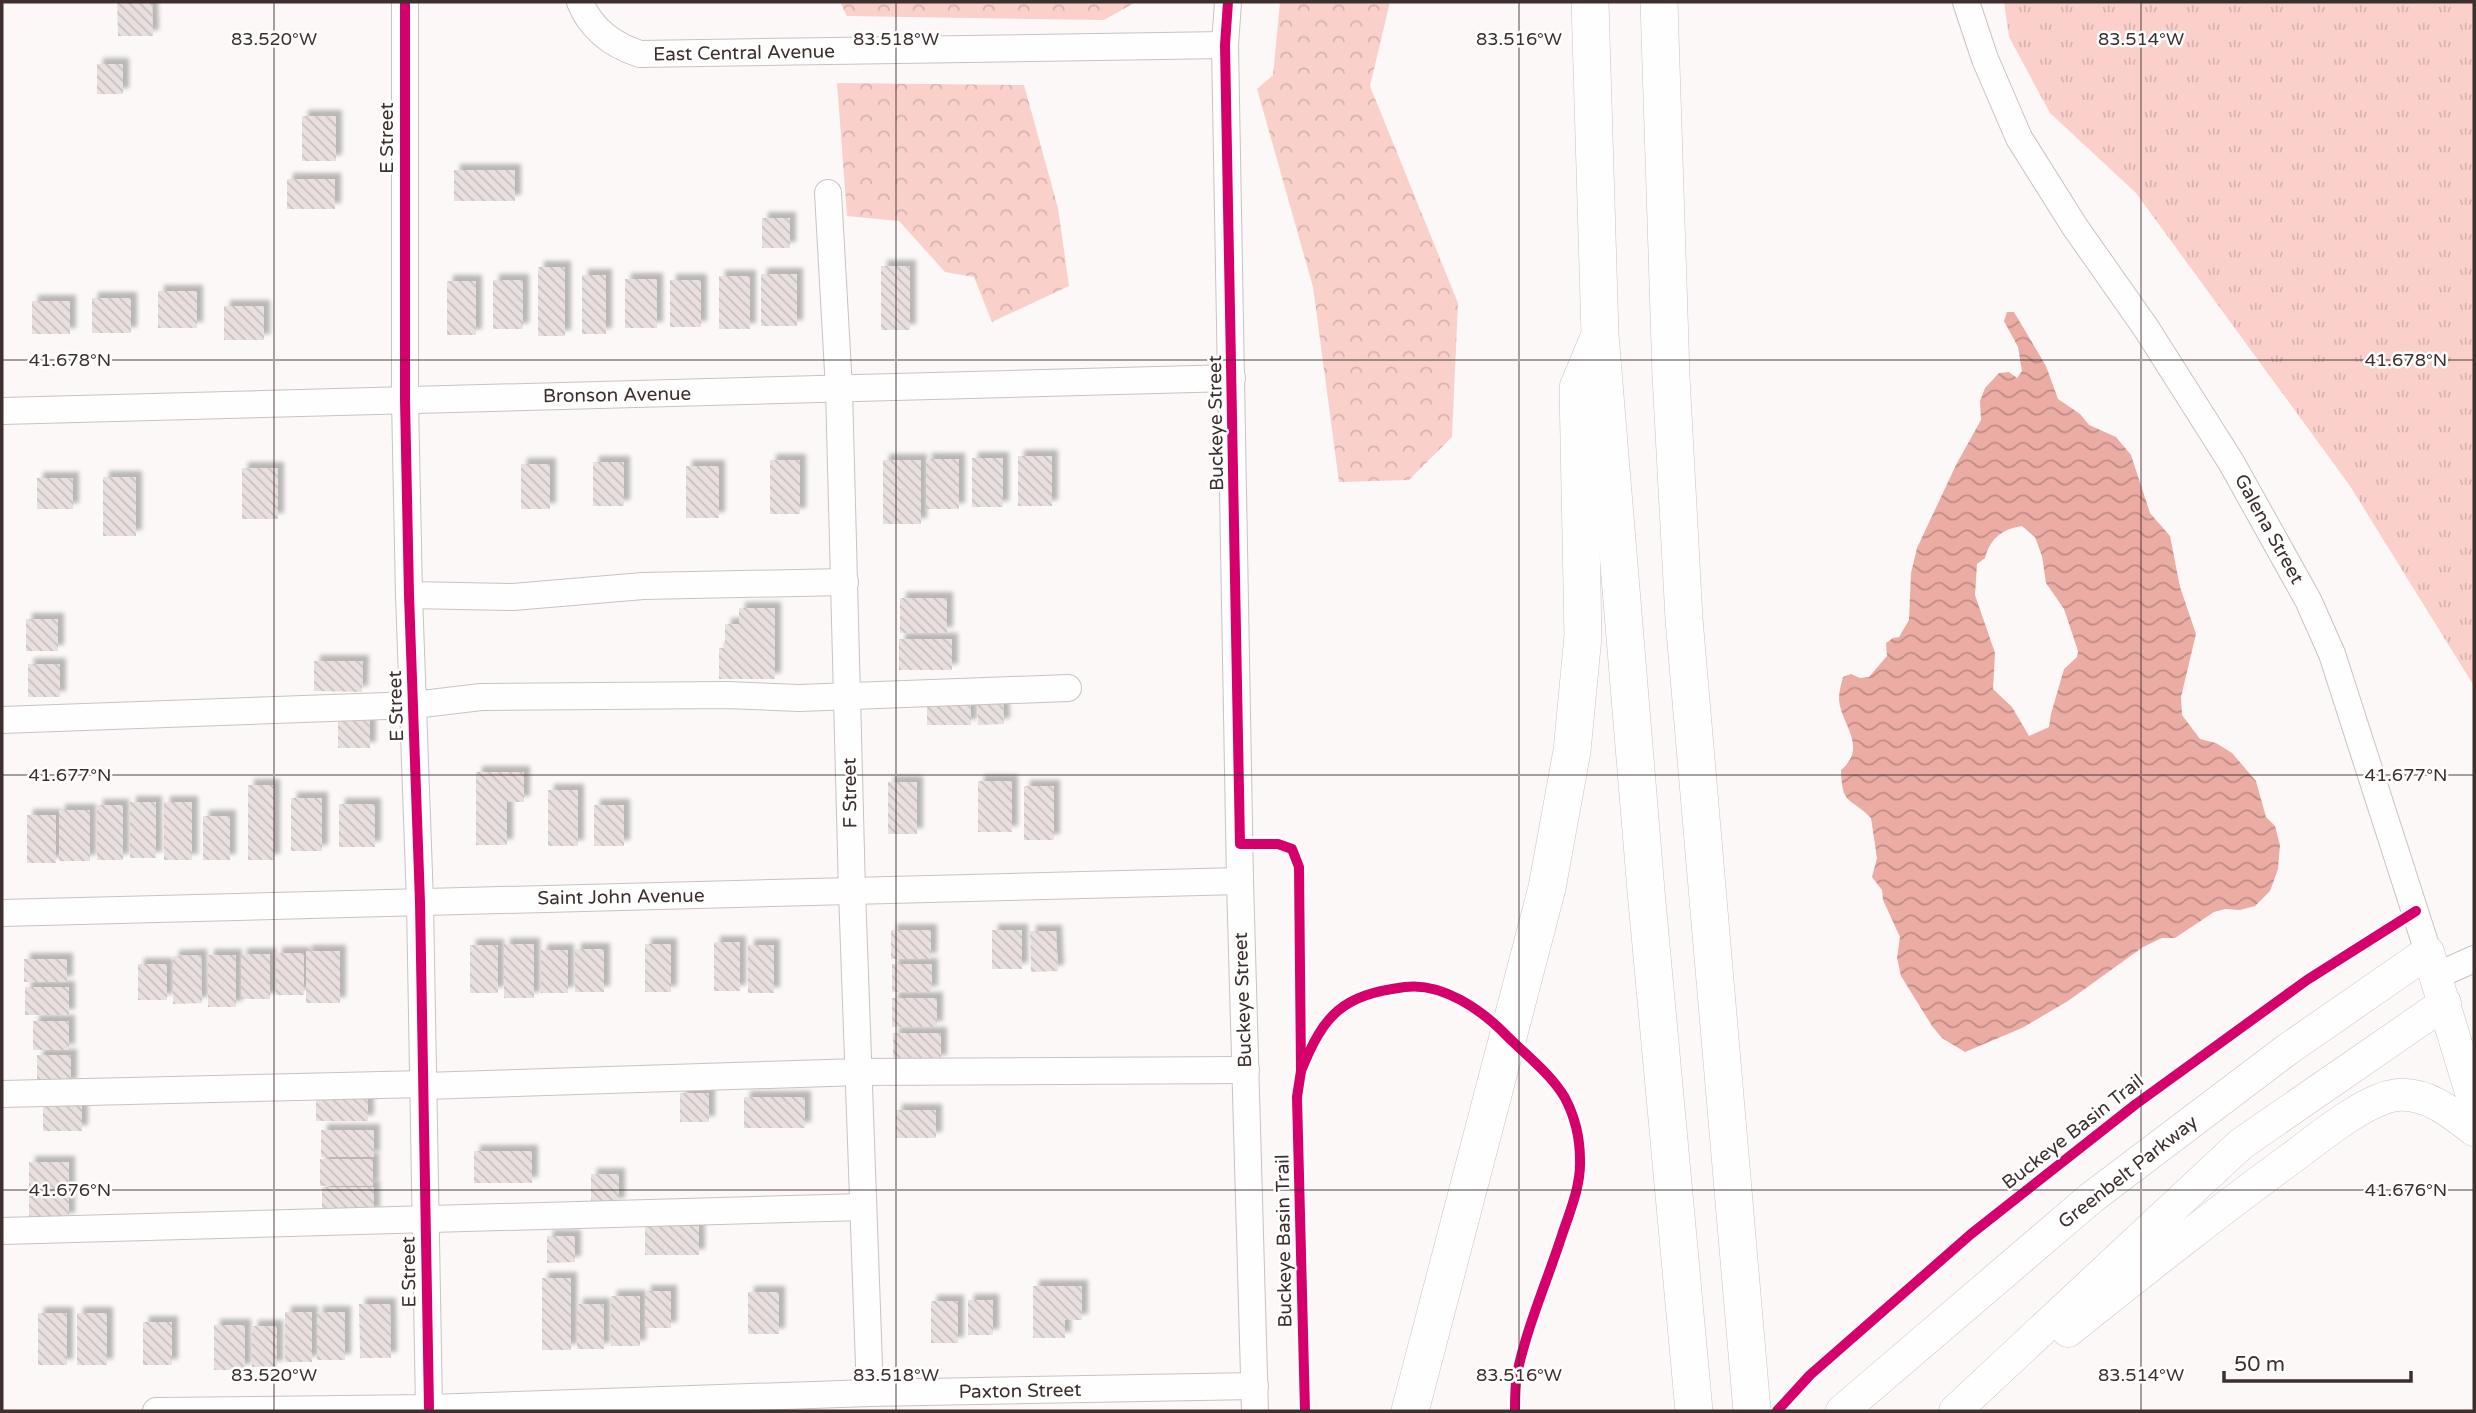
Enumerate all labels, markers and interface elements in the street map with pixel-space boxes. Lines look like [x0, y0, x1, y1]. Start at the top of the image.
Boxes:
text: 83.520°W [231, 28, 317, 50]
text: 83.518°W [853, 28, 939, 50]
text: 83.516°W [1476, 28, 1562, 50]
text: 83.514°W [2098, 28, 2184, 50]
street label: East Central Avenue [653, 40, 835, 66]
street label: E Street [376, 102, 398, 174]
text: 41.678°N [29, 349, 111, 371]
text: 41.678°N [2365, 349, 2447, 371]
street label: Buckeye Street [1204, 355, 1228, 491]
street label: Bronson Avenue [543, 383, 691, 407]
street label: Galena Street [2230, 470, 2308, 588]
street label: E Street [384, 670, 408, 742]
street label: F Street [838, 757, 862, 829]
text: 41.677°N [29, 764, 111, 786]
text: 41.677°N [2365, 764, 2447, 786]
street label: Saint John Avenue [537, 885, 705, 909]
street label: Buckeye Street [1230, 932, 1256, 1068]
street label: Buckeye Basin Trail [1998, 1070, 2148, 1194]
street label: Greenbelt Parkway [2054, 1111, 2202, 1233]
street label: Buckeye Basin Trail [1271, 1154, 1297, 1328]
text: 41.676°N [29, 1179, 111, 1201]
text: 41.676°N [2365, 1179, 2447, 1201]
street label: E Street [397, 1236, 421, 1308]
scale bar [2224, 1340, 2411, 1384]
text: 50 m [2234, 1352, 2285, 1377]
text: 83.520°W [231, 1364, 317, 1386]
text: 83.518°W [853, 1364, 939, 1386]
text: 83.516°W [1476, 1364, 1562, 1386]
text: 83.514°W [2098, 1364, 2184, 1386]
street label: Paxton Street [958, 1379, 1082, 1403]

